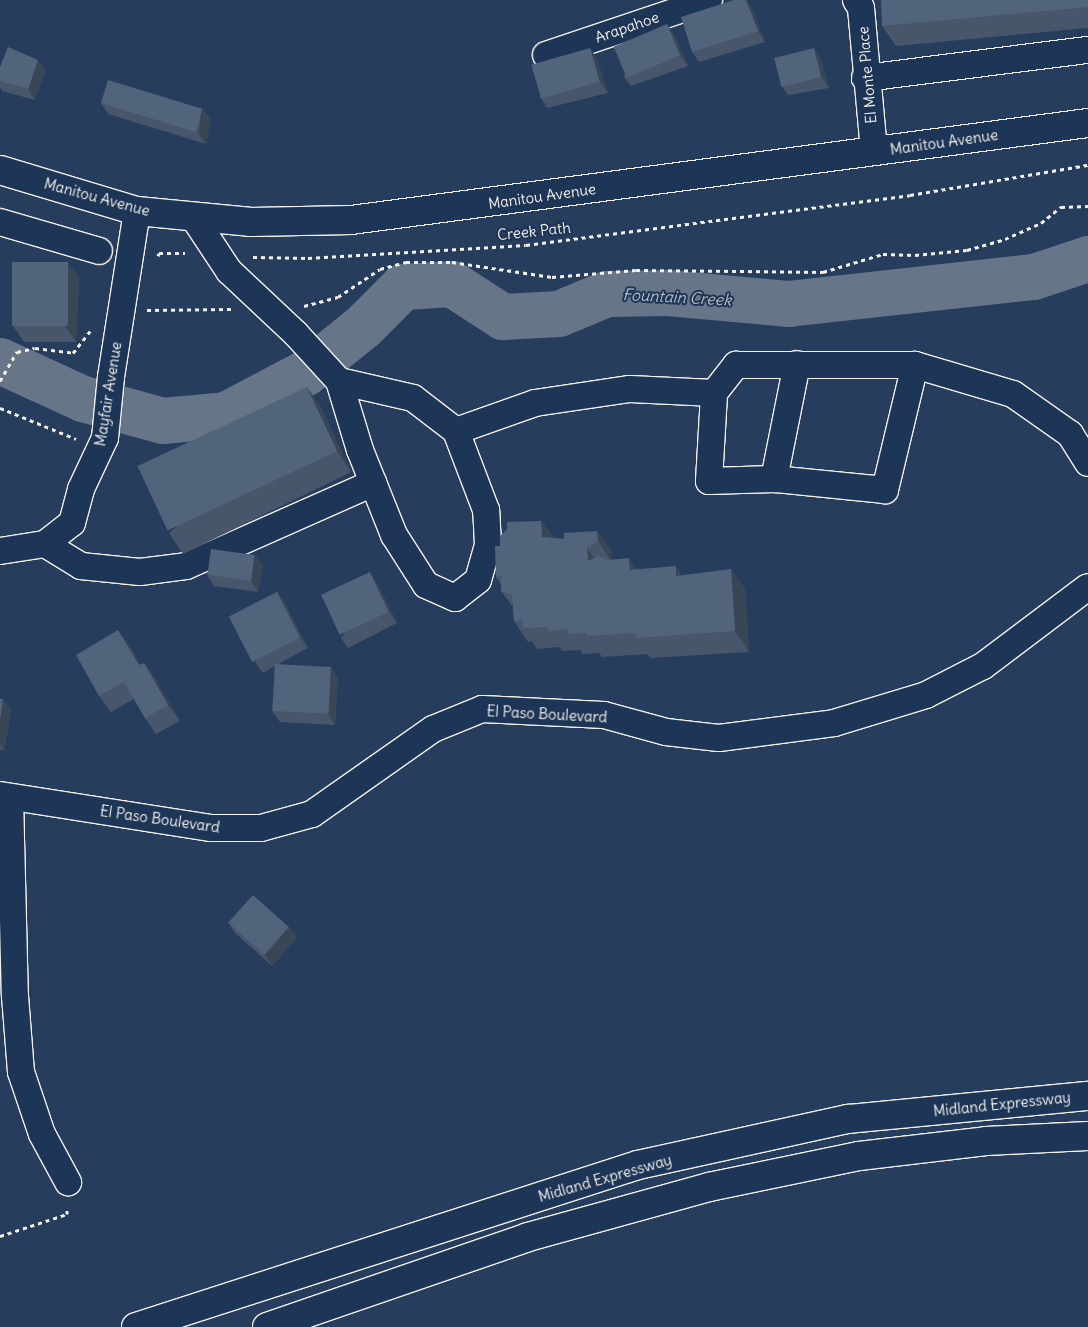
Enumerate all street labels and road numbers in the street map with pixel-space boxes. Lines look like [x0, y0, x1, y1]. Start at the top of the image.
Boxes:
street label: Arapahoe [593, 8, 661, 46]
street label: El Monte Place [854, 26, 880, 124]
street label: Manitou Avenue [889, 126, 999, 158]
street label: Manitou Avenue [42, 174, 152, 220]
street label: Manitou Avenue [487, 180, 597, 212]
street label: Creek Path [496, 218, 572, 244]
street label: Mayfair Avenue [91, 340, 125, 448]
street label: El Paso Boulevard [486, 702, 608, 726]
street label: El Paso Boulevard [99, 802, 221, 836]
street label: Midland Expressway [932, 1088, 1072, 1120]
street label: Midland Expressway [536, 1150, 674, 1206]

